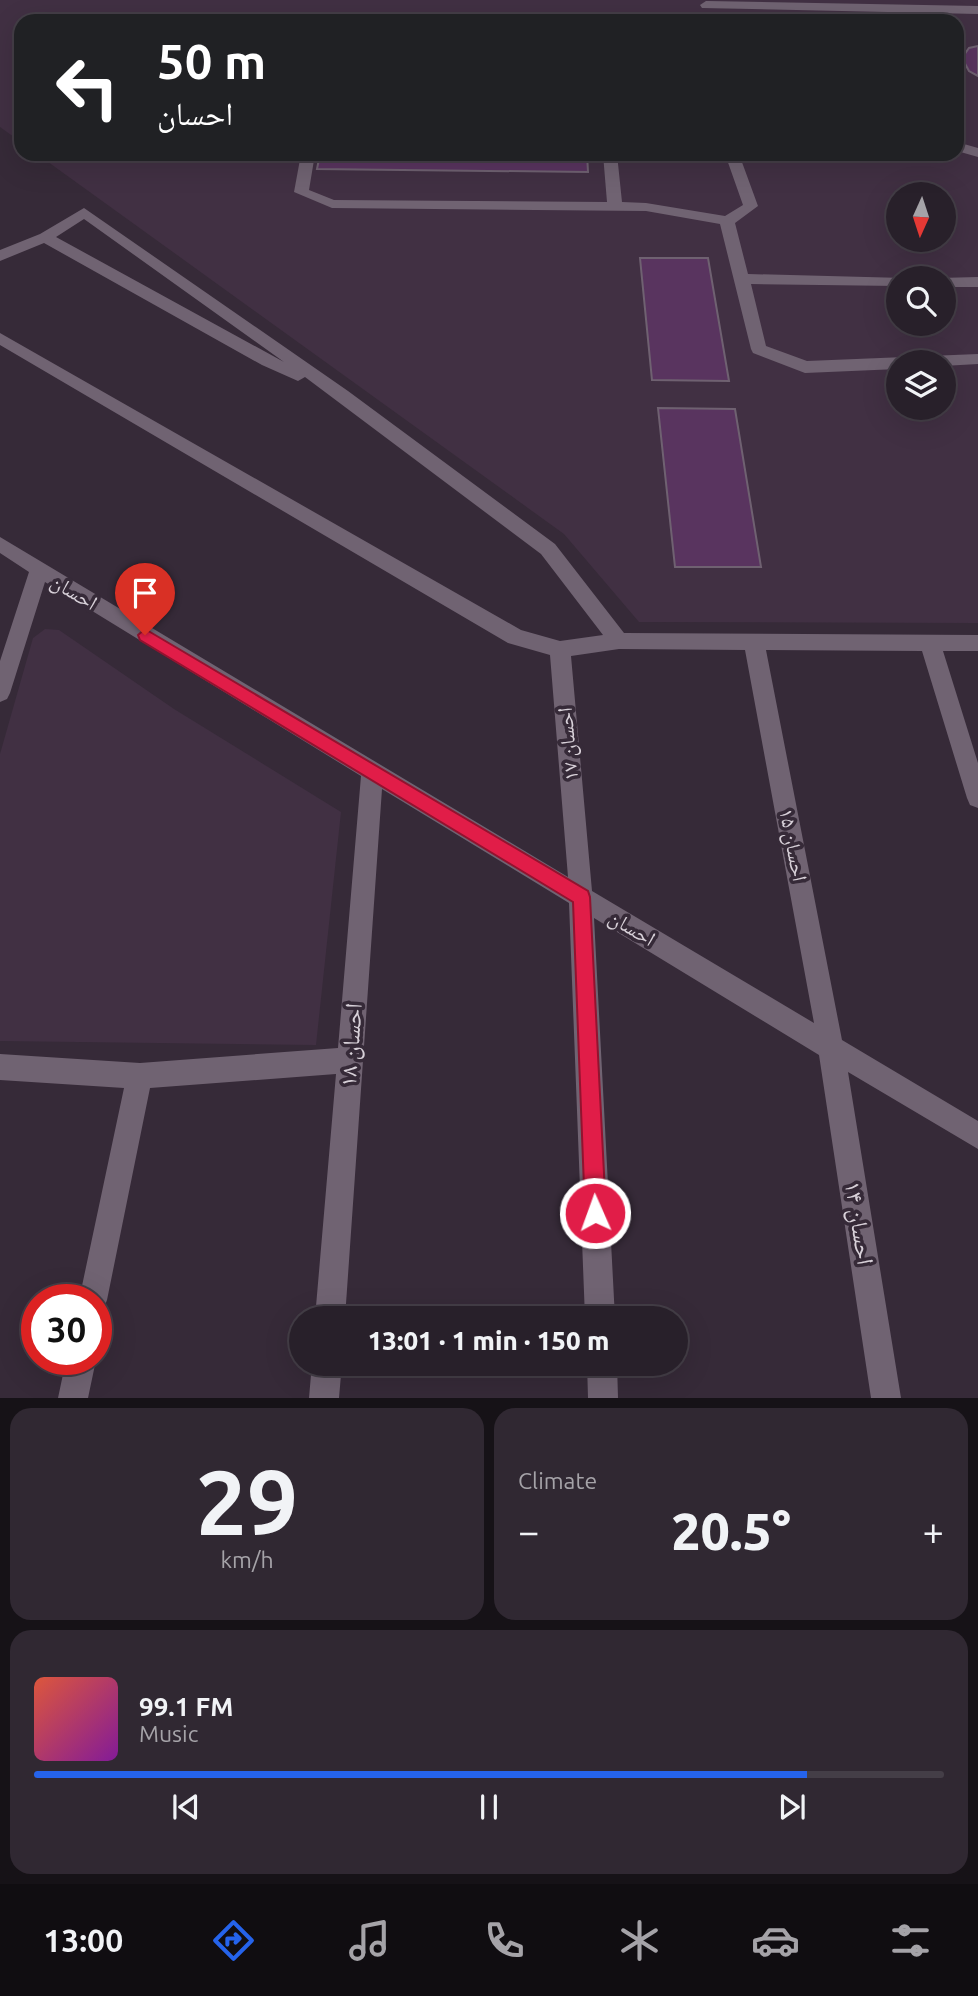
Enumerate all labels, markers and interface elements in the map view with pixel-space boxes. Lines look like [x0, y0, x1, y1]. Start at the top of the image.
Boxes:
text: 50 m [157, 33, 266, 88]
icon: left [42, 42, 133, 133]
text: احسان [157, 95, 233, 131]
north arrow [886, 182, 956, 252]
map controls [886, 182, 956, 420]
button: search [886, 266, 956, 336]
button: layers [886, 350, 956, 420]
pin [115, 563, 175, 635]
street label: احسان [46, 568, 102, 615]
icon: arrive [126, 574, 164, 612]
street label: احسان ۱۷ [552, 706, 583, 782]
street label: احسان ۱۵ [774, 806, 813, 883]
street label: احسان [604, 904, 660, 951]
street label: احسان ۱۸ [334, 1002, 368, 1088]
position arrow [558, 1176, 632, 1250]
street label: احسان ۱۴ [839, 1179, 879, 1267]
speed limit sign: 30 [21, 1284, 112, 1375]
text: 13:01 · 1 min · 150 m [368, 1326, 609, 1355]
text: 29 [196, 1450, 298, 1552]
text: Climate [518, 1468, 597, 1493]
text: 20.5° [671, 1502, 791, 1560]
text: − [518, 1510, 539, 1552]
text: + [923, 1510, 944, 1552]
text: km/h [220, 1547, 274, 1572]
text: 99.1 FM [139, 1692, 233, 1721]
text: Music [139, 1721, 198, 1746]
icon: previous [167, 1788, 205, 1826]
icon: pause [470, 1788, 508, 1826]
icon: next [773, 1788, 811, 1826]
icon: directions [209, 1916, 258, 1965]
icon: music [345, 1916, 394, 1965]
icon: phone [480, 1916, 529, 1965]
icon: climate [615, 1916, 664, 1965]
icon: car [751, 1916, 800, 1965]
icon: filters [886, 1916, 935, 1965]
text: 13:00 [43, 1922, 123, 1958]

